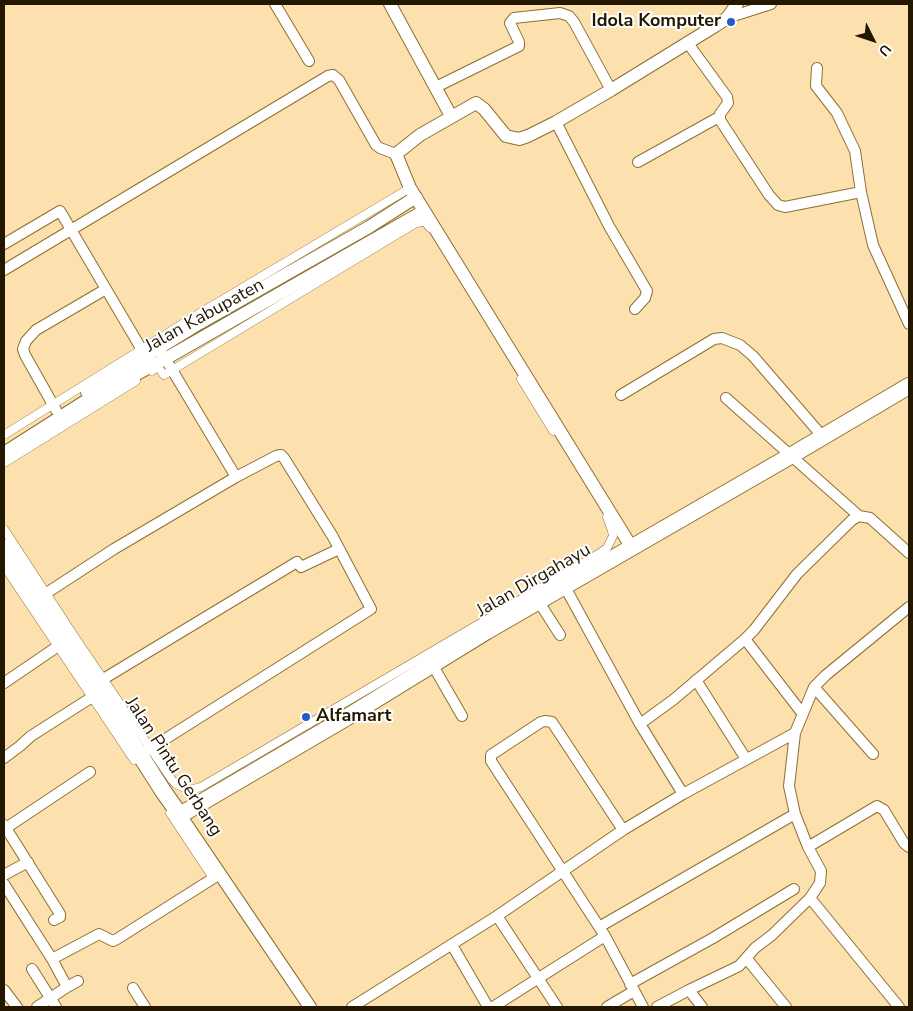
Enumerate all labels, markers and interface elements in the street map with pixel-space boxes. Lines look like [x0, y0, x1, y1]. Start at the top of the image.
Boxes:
place label: Idola Komputer [592, 11, 721, 33]
north arrow [848, 15, 898, 65]
marker: Idola Komputer [725, 16, 737, 28]
text: U [874, 40, 895, 60]
street label: Jalan Kabupaten [142, 274, 268, 358]
street label: Jalan Dirgahayu [473, 540, 595, 622]
street label: Jalan Pintu Gerbang [120, 693, 226, 841]
place label: Alfamart [316, 706, 391, 728]
marker: Alfamart [300, 711, 312, 723]

